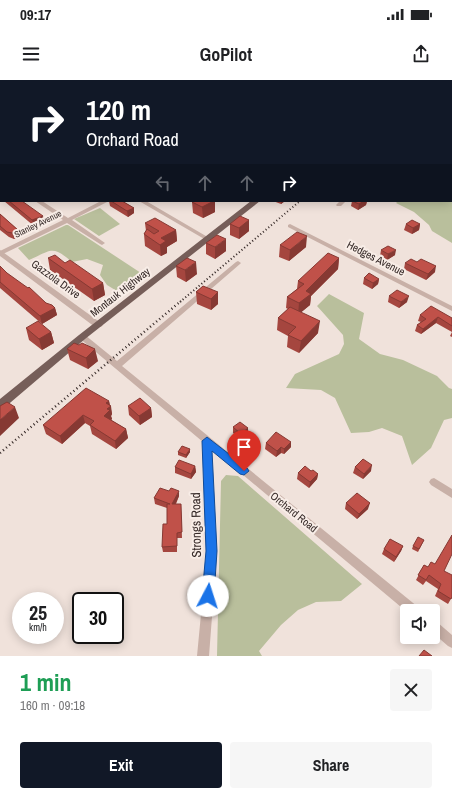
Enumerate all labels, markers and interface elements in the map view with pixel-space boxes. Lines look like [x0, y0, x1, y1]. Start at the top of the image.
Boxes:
text: 09:17 [20, 4, 51, 25]
text: GoPilot [200, 42, 252, 67]
icon: menu [20, 43, 42, 65]
icon: share [410, 43, 432, 65]
text: 120 m [86, 91, 151, 129]
icon: right [20, 96, 72, 148]
text: Orchard Road [86, 127, 179, 152]
icon: left [152, 172, 174, 194]
icon: ahead [194, 172, 216, 194]
icon: ahead [236, 172, 258, 194]
icon: right [278, 172, 300, 194]
street label: Stanley Avenue [12, 207, 64, 241]
street label: Hedges Avenue [345, 237, 407, 279]
street label: Gazzola Drive [29, 257, 83, 301]
street label: Montauk Highway [87, 264, 153, 320]
pin [227, 430, 261, 471]
icon: arrive [233, 436, 255, 458]
street label: Orchard Road [268, 489, 320, 535]
street label: Strongs Road [187, 492, 205, 558]
position arrow [187, 575, 229, 617]
speed limit sign: 30 [72, 592, 124, 644]
text: 25 [29, 599, 47, 626]
map controls [400, 604, 440, 644]
button: sound [400, 604, 440, 644]
text: km/h [29, 621, 47, 634]
text: 1 min [20, 666, 71, 698]
button: close [390, 669, 432, 711]
text: 160 m · 09:18 [20, 697, 85, 714]
button: Exit [20, 742, 222, 788]
button: Share [230, 742, 432, 788]

